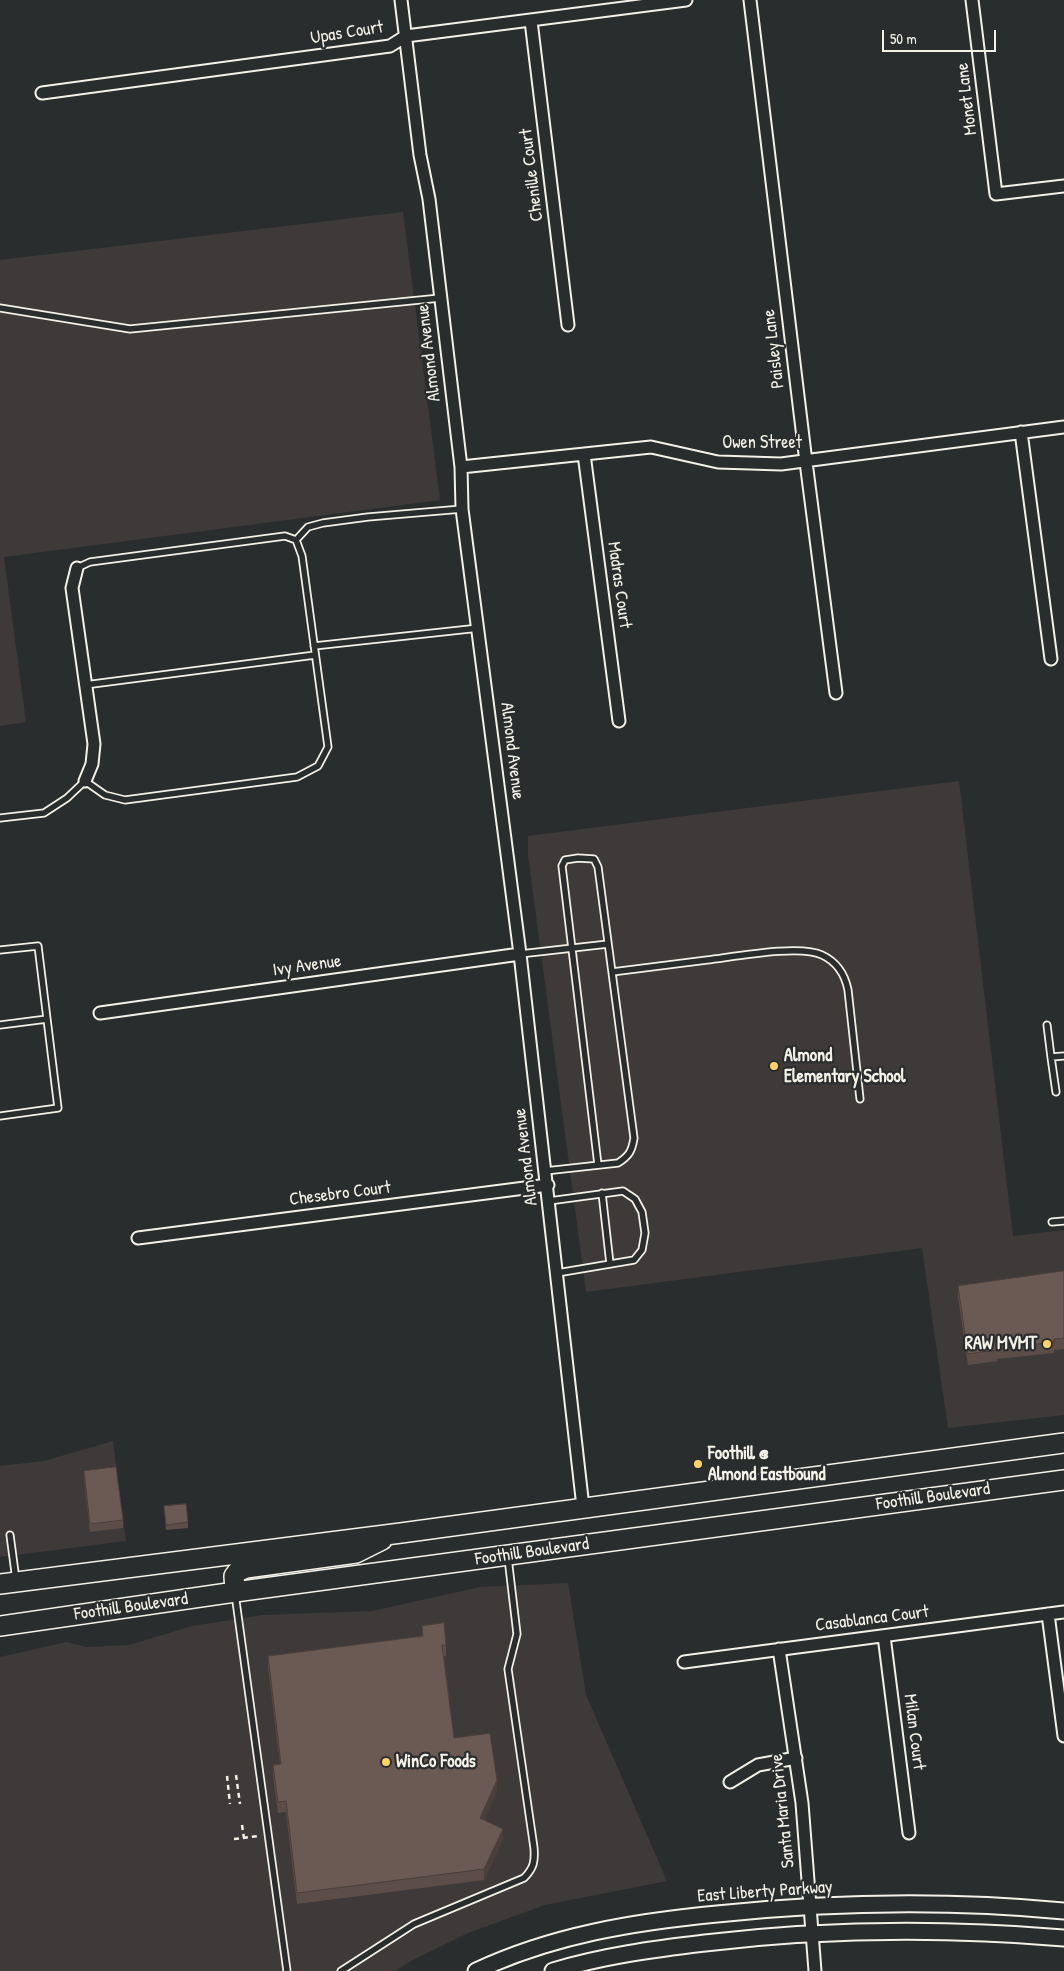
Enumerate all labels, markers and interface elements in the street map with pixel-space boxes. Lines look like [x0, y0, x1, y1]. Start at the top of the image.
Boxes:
street label: Upas Court [309, 17, 385, 49]
scale bar [884, 20, 998, 52]
text: 50 m [890, 28, 917, 49]
street label: Monet Lane [952, 62, 982, 136]
street label: Chenille Court [516, 127, 548, 223]
street label: Almond Avenue [412, 303, 446, 403]
street label: Paisley Lane [758, 308, 790, 390]
street label: Owen Street [722, 432, 802, 454]
street label: Madras Court [602, 540, 636, 630]
street label: Almond Avenue [495, 701, 529, 801]
street label: Ivy Avenue [271, 951, 343, 981]
place label: Almond Elementary School [784, 1045, 905, 1088]
marker: Almond Elementary School [768, 1060, 780, 1072]
street label: Almond Avenue [509, 1107, 543, 1207]
street label: Chesebro Court [288, 1177, 392, 1211]
place label: RAW MVMT [965, 1333, 1037, 1355]
marker: RAW MVMT [1041, 1338, 1053, 1350]
place label: Foothill @ Almond Eastbound [708, 1443, 826, 1486]
marker: Foothill @ Almond Eastbound [692, 1458, 704, 1470]
street label: Foothill Boulevard [875, 1478, 991, 1516]
street label: Foothill Boulevard [474, 1533, 590, 1571]
street label: Foothill Boulevard [73, 1588, 189, 1626]
street label: Casablanca Court [814, 1601, 930, 1637]
street label: Milan Court [899, 1693, 929, 1771]
place label: WinCo Foods [396, 1751, 476, 1773]
street label: Santa Maria Drive [766, 1753, 800, 1869]
marker: WinCo Foods [380, 1756, 392, 1768]
street label: East Liberty Parkway [697, 1876, 833, 1908]

